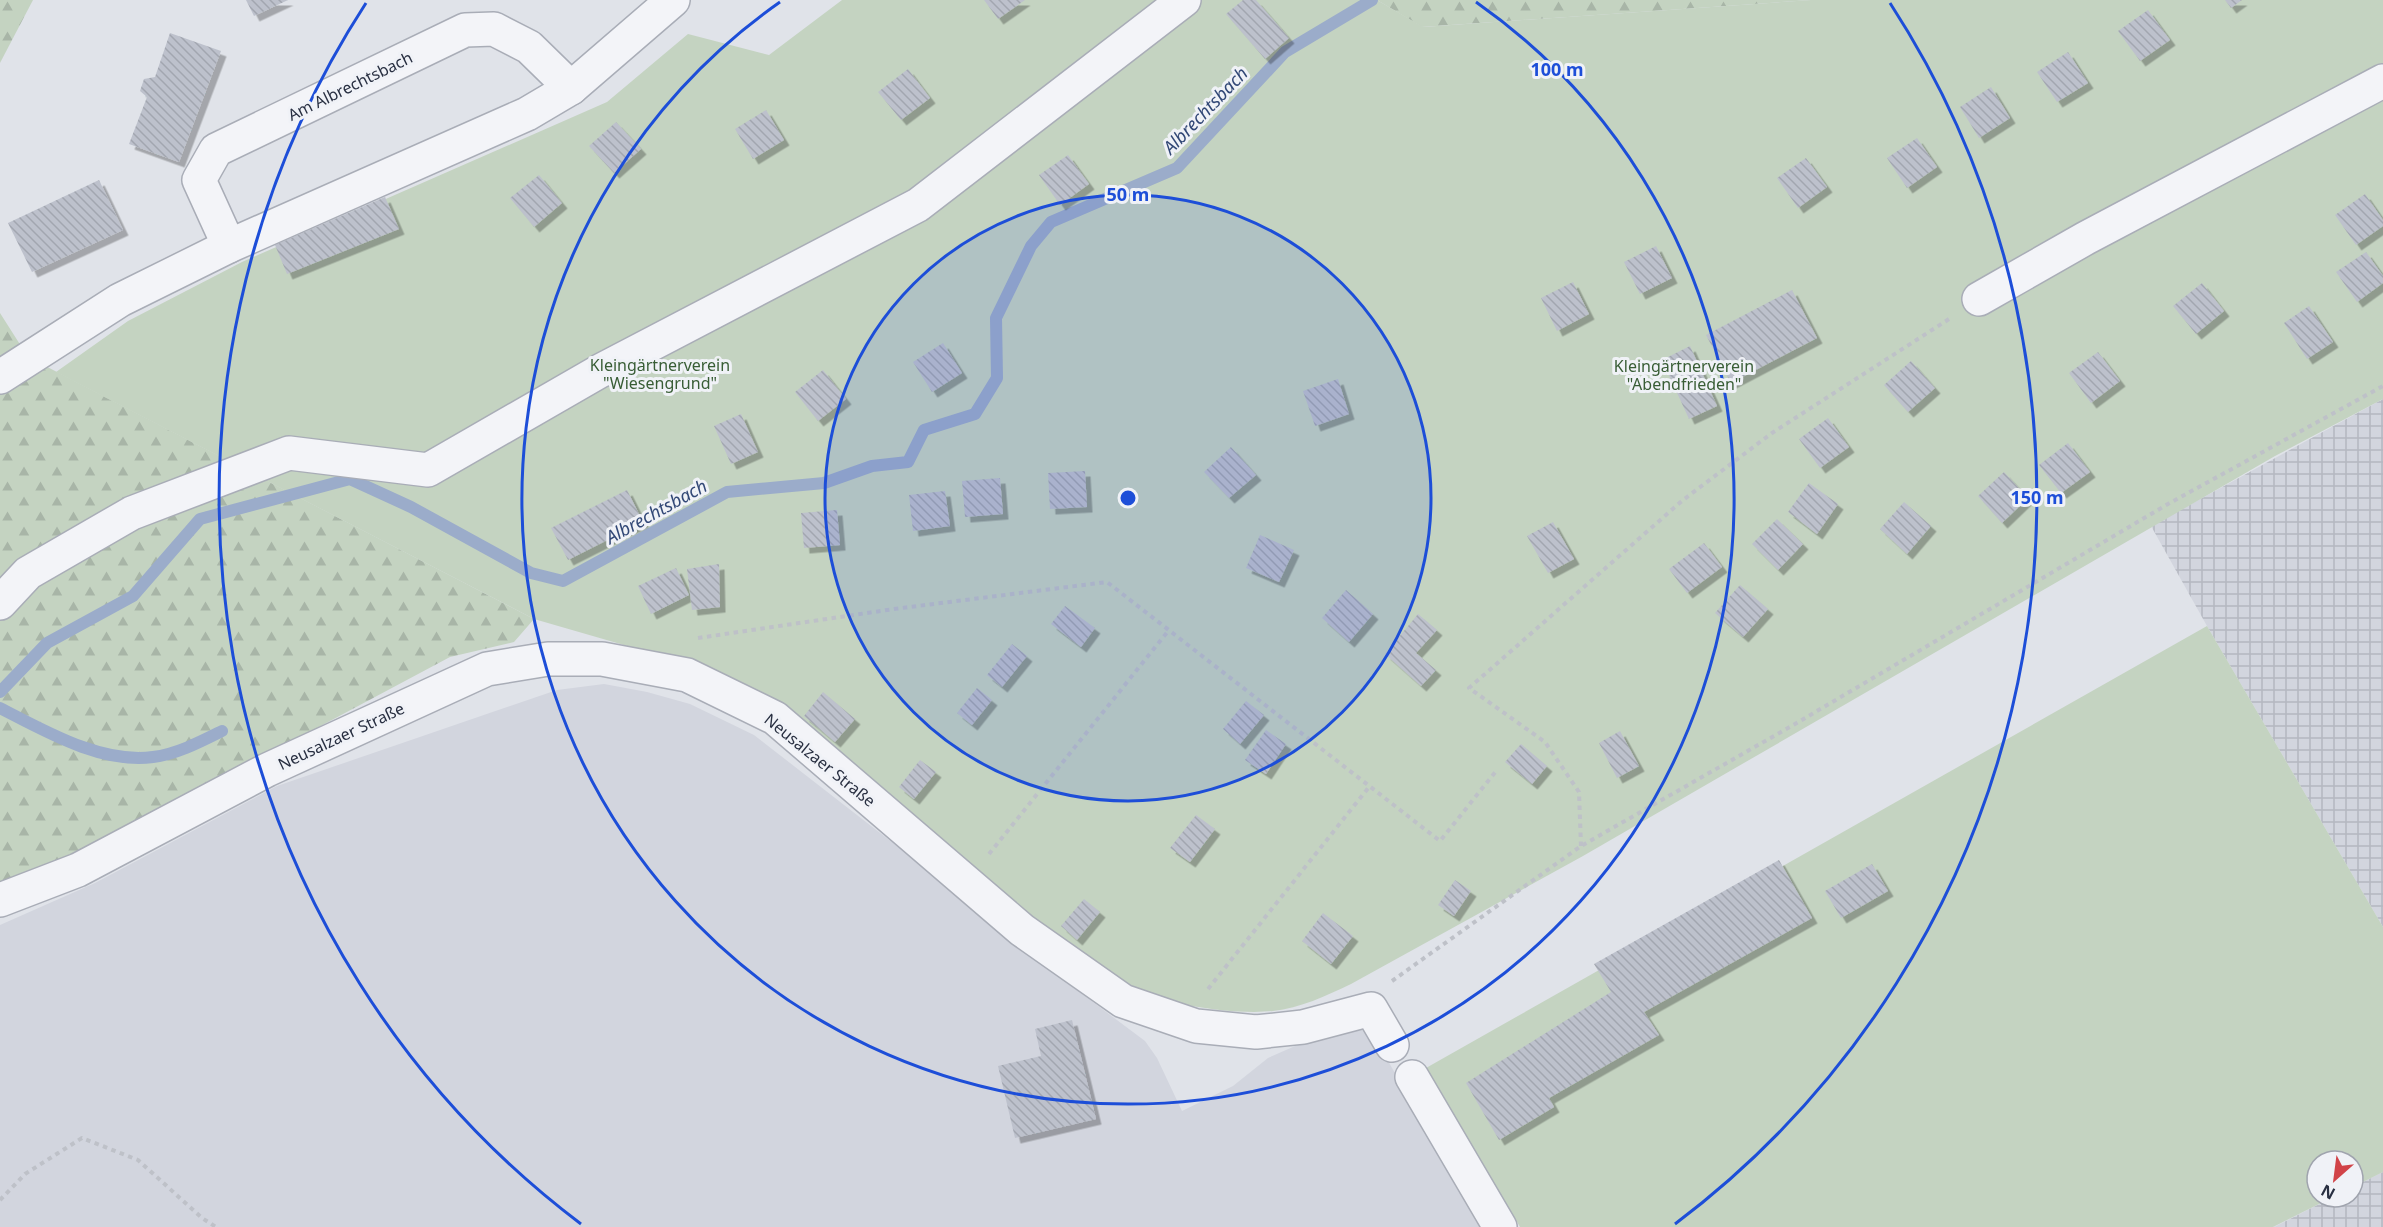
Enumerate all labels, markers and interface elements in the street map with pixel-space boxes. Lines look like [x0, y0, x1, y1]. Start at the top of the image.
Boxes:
street label: Am Albrechtsbach [284, 46, 416, 126]
text: 100 m [1530, 57, 1584, 81]
water label: Albrechtsbach [1156, 61, 1253, 160]
text: 50 m [1107, 182, 1149, 206]
park label: Kleingärtnerverein "Wiesengrund" [590, 354, 730, 394]
park label: Kleingärtnerverein "Abendfrieden" [1614, 355, 1754, 395]
water label: Albrechtsbach [599, 473, 711, 550]
text: 150 m [2010, 485, 2064, 509]
centre of rings [1118, 488, 1138, 508]
street label: Neusalzaer Straße [274, 697, 408, 775]
street label: Neusalzaer Straße [760, 708, 880, 812]
north arrow [2305, 1149, 2365, 1209]
text: N [2317, 1179, 2339, 1205]

